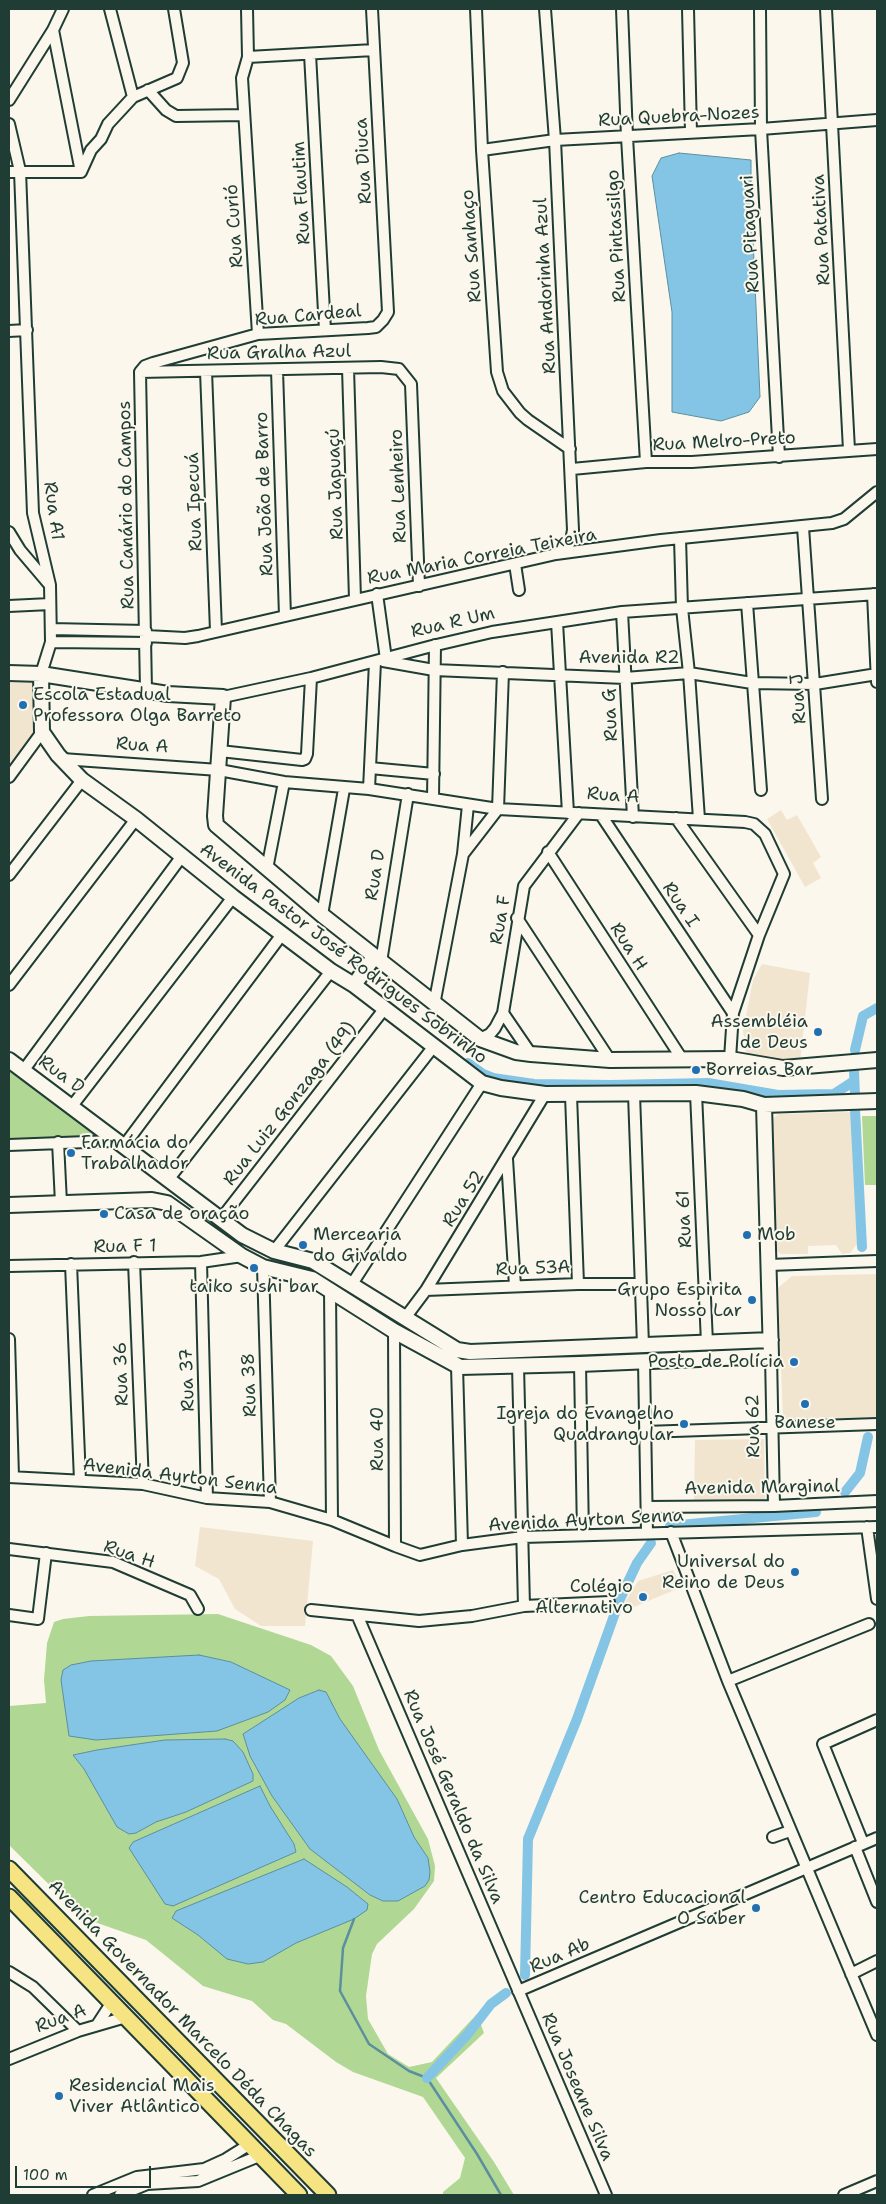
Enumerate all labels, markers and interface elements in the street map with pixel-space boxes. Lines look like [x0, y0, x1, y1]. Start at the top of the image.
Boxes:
street label: Rua Quebra-Nozes [598, 102, 760, 132]
street label: Rua Diuca [351, 117, 377, 205]
street label: Rua Flautim [288, 141, 316, 245]
street label: Rua Pintassilgo [603, 169, 631, 303]
street label: Rua Pitaguari [737, 174, 765, 294]
street label: Rua Patativa [808, 174, 836, 286]
street label: Rua Curió [221, 183, 249, 269]
street label: Rua Sanhaço [457, 189, 487, 303]
street label: Rua Andorinha Azul [531, 197, 561, 375]
street label: Rua Cardeal [254, 301, 362, 331]
street label: Rua Gralha Azul [207, 341, 351, 365]
street label: Rua Canário do Campos [114, 401, 140, 609]
street label: Rua João de Barro [251, 411, 279, 577]
street label: Rua Melro-Preto [652, 427, 796, 457]
street label: Rua Japuaçú [323, 428, 349, 540]
street label: Rua Lenheiro [386, 429, 412, 543]
street label: Rua Ipecuá [182, 452, 208, 552]
street label: Rua A1 [38, 480, 68, 542]
street label: Rua Maria Correia Teixeira [366, 524, 598, 590]
street label: Rua R Um [409, 603, 497, 643]
street label: Avenida R2 [578, 647, 680, 669]
street label: Rua J [786, 673, 812, 725]
place label: Escola Estadual Professora Olga Barreto [33, 684, 241, 726]
street label: Rua G [599, 688, 623, 742]
marker: Escola Estadual Professora Olga Barreto [17, 699, 29, 711]
street label: Rua A [115, 733, 169, 759]
street label: Rua A [586, 783, 640, 809]
street label: Avenida Pastor José Rodrigues Sobrinho [195, 839, 491, 1069]
street label: Rua D [361, 848, 391, 902]
street label: Rua I [657, 878, 703, 932]
street label: Rua F [486, 894, 516, 946]
street label: Rua H [605, 919, 651, 975]
place label: Assembléia de Deus [711, 1011, 808, 1054]
street label: Rua Luiz Gonzaga (49) [219, 1018, 361, 1190]
marker: Assembléia de Deus [812, 1026, 824, 1038]
street label: Rua D [34, 1051, 88, 1099]
place label: Borreias Bar [706, 1059, 814, 1081]
marker: Borreias Bar [690, 1064, 702, 1076]
place label: Farmácia do Trabalhador [81, 1132, 188, 1174]
marker: Farmácia do Trabalhador [65, 1147, 77, 1159]
street label: Rua 52 [438, 1167, 490, 1231]
street label: Rua 61 [673, 1189, 697, 1249]
place label: Casa de oração [114, 1203, 249, 1225]
marker: Casa de oração [98, 1208, 110, 1220]
place label: Mercearia do Givaldo [313, 1224, 407, 1266]
place label: Mob [757, 1224, 796, 1246]
marker: Mob [741, 1229, 753, 1241]
street label: Rua F 1 [93, 1236, 157, 1258]
marker: Mercearia do Givaldo [297, 1239, 309, 1251]
street label: Rua 53A [495, 1257, 571, 1281]
marker: taiko sushi bar [248, 1262, 260, 1274]
place label: taiko sushi bar [189, 1276, 319, 1298]
place label: Grupo Espirita Nosso Lar [617, 1279, 742, 1322]
marker: Grupo Espirita Nosso Lar [746, 1294, 758, 1306]
street label: Rua 36 [110, 1341, 134, 1407]
street label: Rua 37 [176, 1348, 200, 1412]
place label: Posto de Polícia [648, 1351, 784, 1373]
street label: Rua 38 [238, 1353, 262, 1417]
marker: Posto de Polícia [788, 1356, 800, 1368]
street label: Rua 62 [743, 1394, 765, 1458]
marker: Banese [799, 1398, 811, 1410]
place label: Igreja do Evangelho Quadrangular [497, 1403, 674, 1446]
street label: Rua 40 [367, 1407, 389, 1471]
place label: Banese [774, 1412, 836, 1434]
marker: Igreja do Evangelho Quadrangular [678, 1418, 690, 1430]
street label: Avenida Ayrton Senna [81, 1454, 279, 1500]
street label: Avenida Marginal [684, 1476, 840, 1500]
street label: Avenida Ayrton Senna [488, 1505, 684, 1537]
street label: Rua H [101, 1536, 157, 1574]
place label: Universal do Reino de Deus [662, 1551, 785, 1594]
marker: Universal do Reino de Deus [789, 1566, 801, 1578]
place label: Colégio Alternativo [535, 1576, 633, 1618]
marker: Colégio Alternativo [637, 1591, 649, 1603]
street label: Rua José Geraldo da Silva [398, 1687, 508, 1907]
street label: Avenida Governador Marcelo Déda Chagas [43, 1876, 321, 2162]
place label: Centro Educacional O Saber [579, 1887, 746, 1930]
marker: Centro Educacional O Saber [750, 1902, 762, 1914]
street label: Rua Ab [527, 1934, 593, 1978]
street label: Rua A [33, 2000, 89, 2038]
street label: Rua Joseane Silva [536, 2010, 618, 2164]
place label: Residencial Mais Viver Atlântico [69, 2075, 215, 2118]
marker: Residencial Mais Viver Atlântico [53, 2090, 65, 2102]
scale bar [18, 2156, 154, 2188]
text: 100 m [23, 2165, 68, 2185]

